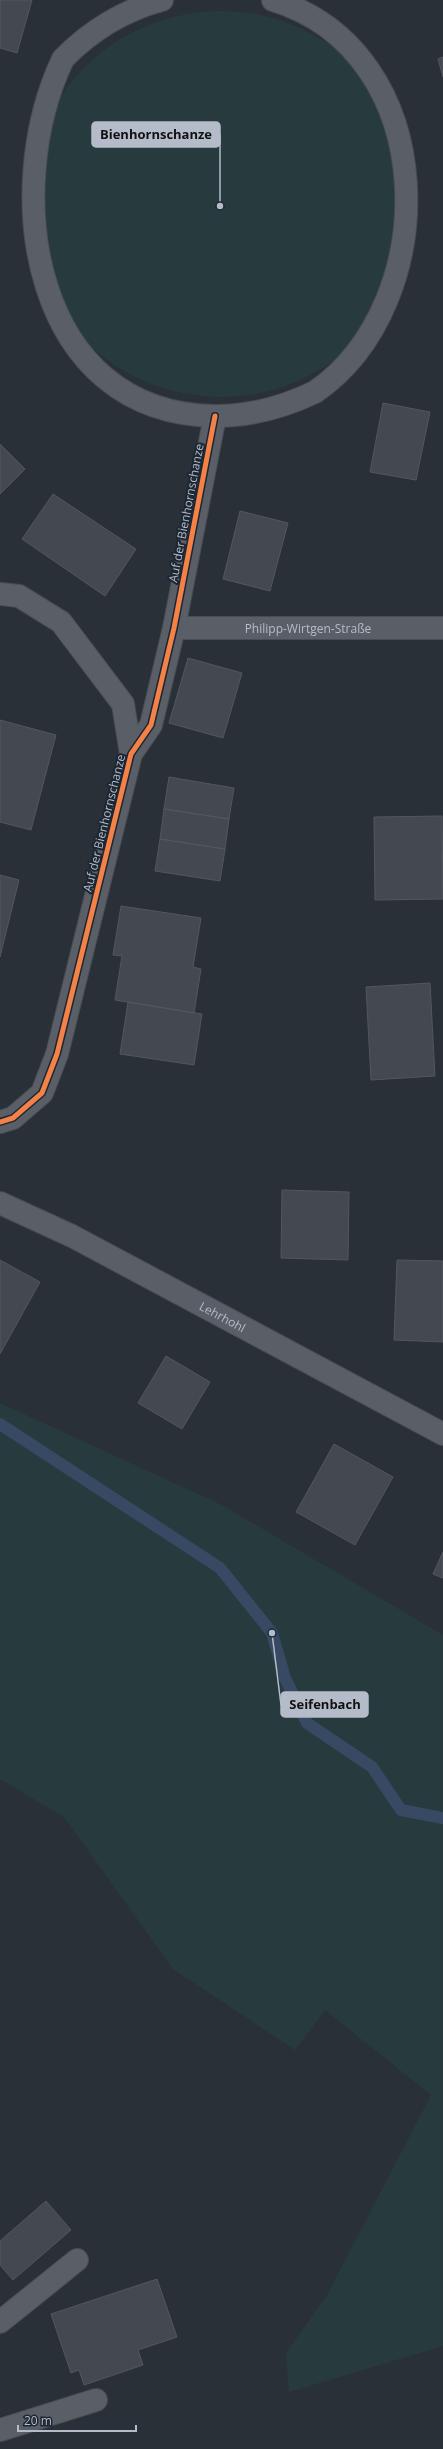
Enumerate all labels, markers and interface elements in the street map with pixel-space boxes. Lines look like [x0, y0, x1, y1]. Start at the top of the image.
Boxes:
callout: Bienhornschanze [92, 122, 220, 147]
text: Bienhornschanze [100, 125, 212, 143]
street label: Auf der Bienhornschanze [164, 442, 208, 584]
street label: Philipp-Wirtgen-Straße [245, 620, 372, 637]
street label: Auf der Bienhornschanze [79, 752, 129, 894]
street label: Lehrhohl [197, 1297, 249, 1336]
callout: Seifenbach [281, 1692, 368, 1717]
text: Seifenbach [289, 1695, 361, 1713]
scale bar [18, 2407, 136, 2433]
text: 20 m [24, 2412, 52, 2429]

